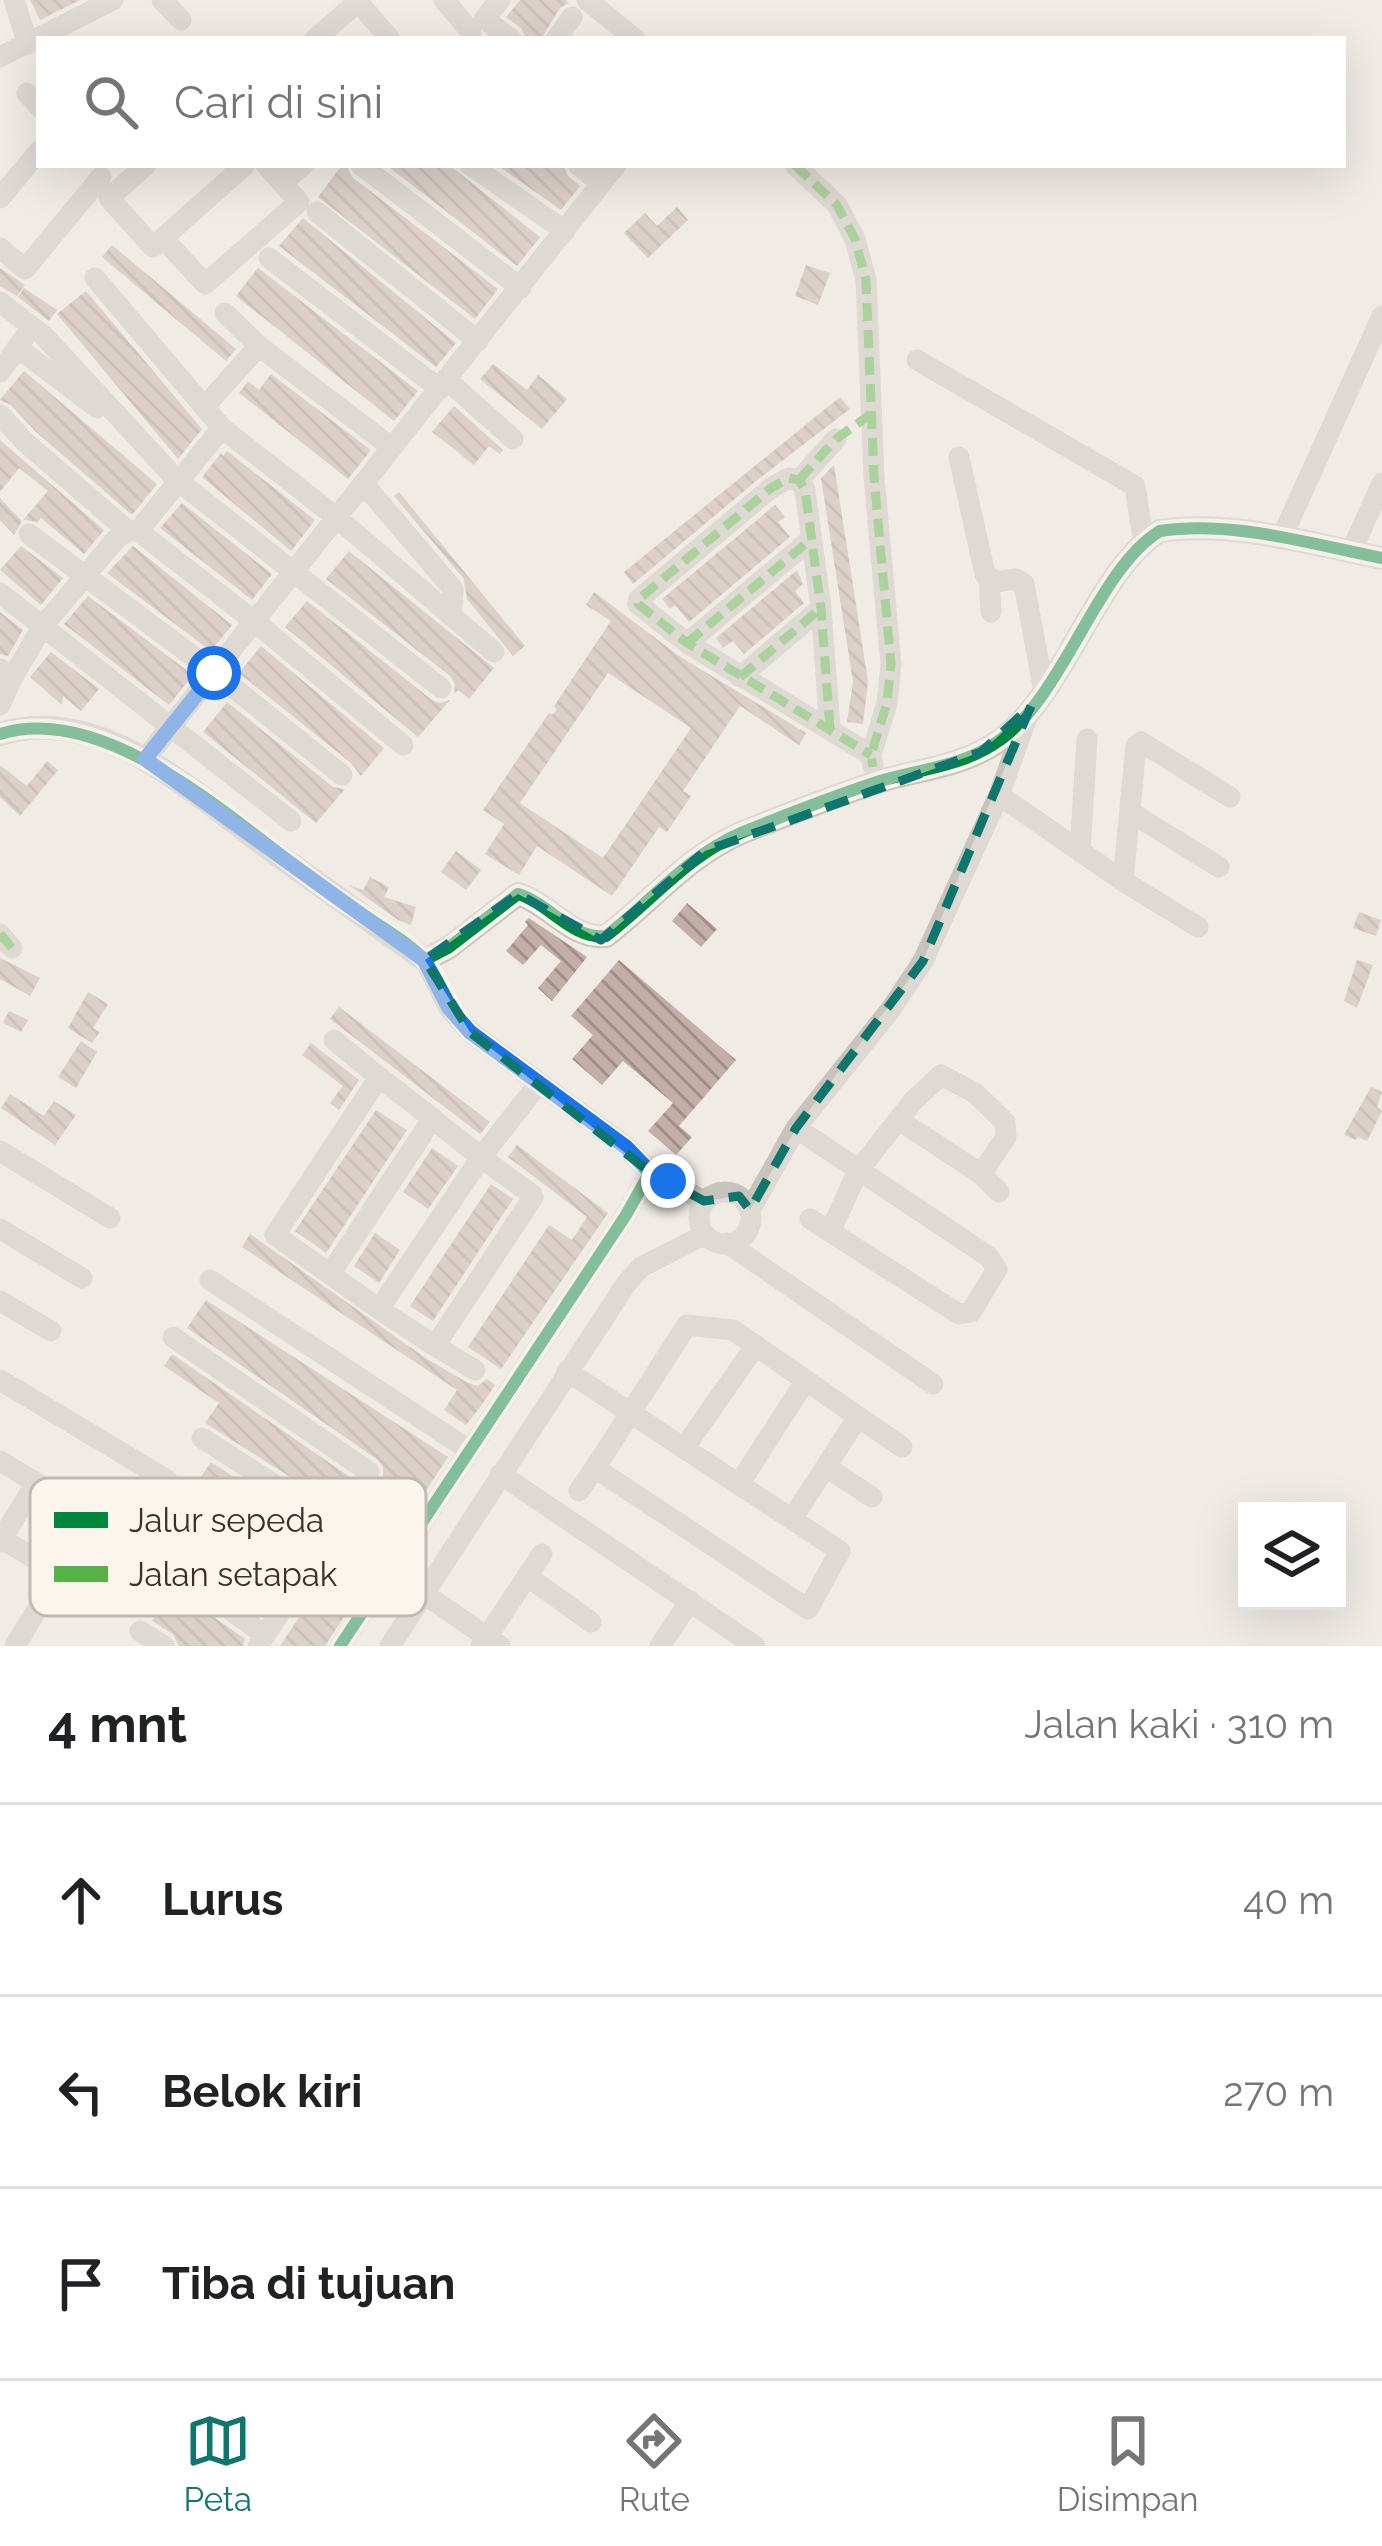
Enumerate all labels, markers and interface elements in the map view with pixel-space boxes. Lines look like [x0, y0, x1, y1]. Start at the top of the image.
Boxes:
search box [36, 36, 1346, 168]
icon: search [78, 69, 144, 135]
text: Cari di sini [174, 76, 383, 129]
route start [187, 646, 241, 700]
route end [641, 1154, 695, 1208]
legend [30, 1478, 426, 1616]
text: Jalur sepeda [129, 1501, 324, 1540]
map controls [1238, 1502, 1346, 1610]
button: layers [1238, 1502, 1346, 1610]
text: Jalan setapak [129, 1555, 338, 1594]
text: 4 mnt [48, 1694, 187, 1754]
text: Jalan kaki · 310 m [1024, 1701, 1334, 1747]
icon: ahead [48, 1867, 114, 1933]
text: Lurus [162, 1873, 284, 1926]
text: 40 m [1243, 1877, 1334, 1923]
icon: left [48, 2059, 114, 2125]
text: Belok kiri [162, 2065, 362, 2118]
text: 270 m [1223, 2069, 1334, 2115]
icon: arrive [48, 2251, 114, 2317]
text: Tiba di tujuan [162, 2257, 455, 2310]
tab: Peta [183, 2408, 252, 2519]
tab: Rute [619, 2408, 690, 2519]
tab: Disimpan [1057, 2408, 1199, 2519]

